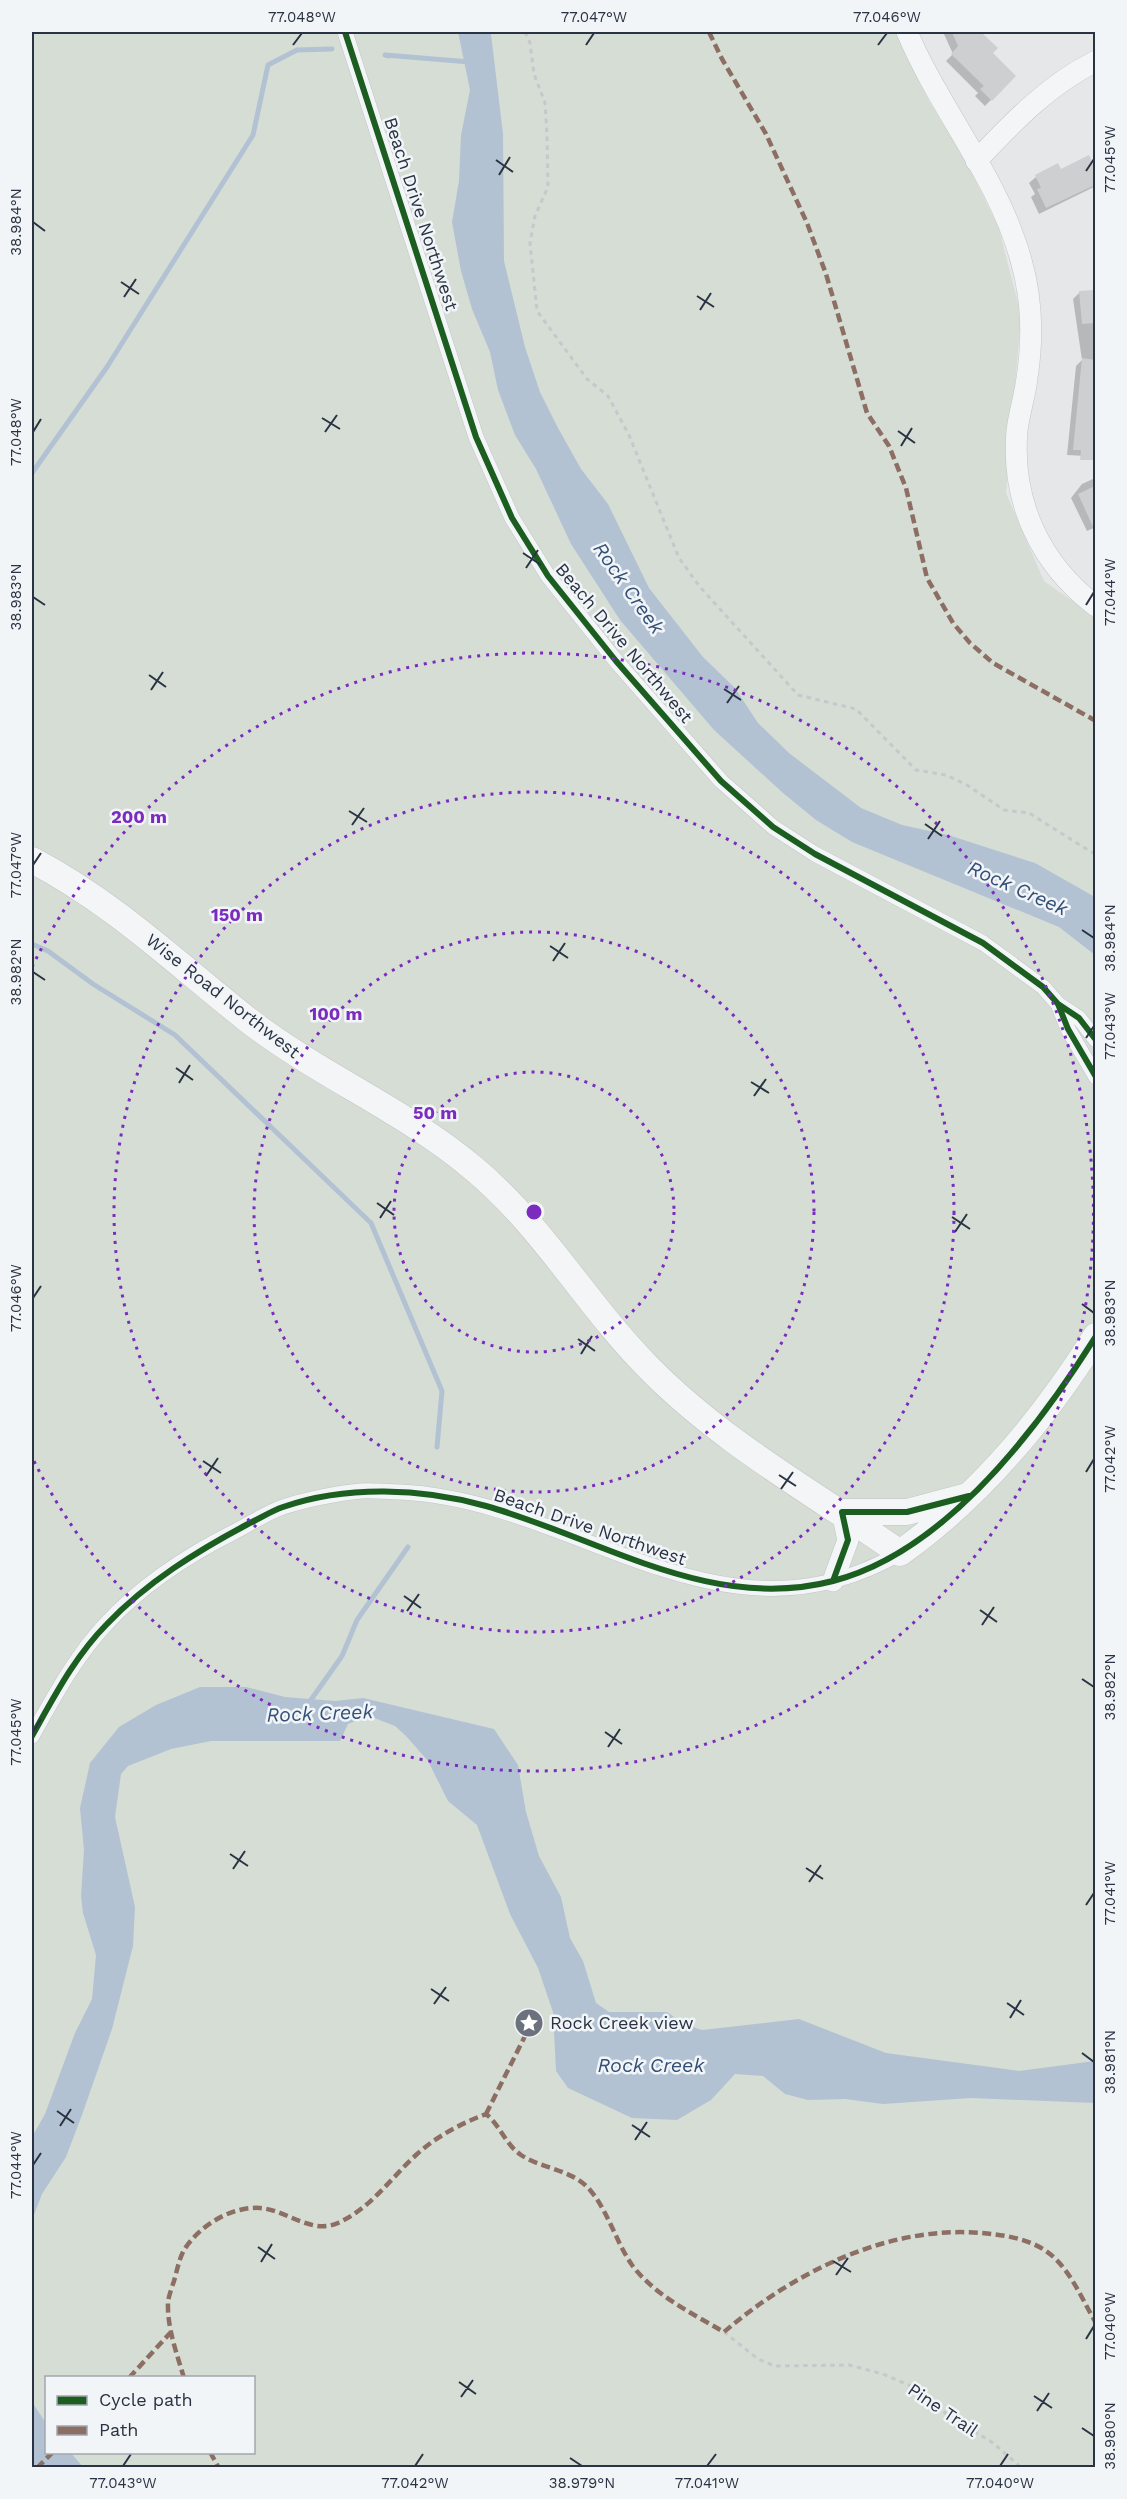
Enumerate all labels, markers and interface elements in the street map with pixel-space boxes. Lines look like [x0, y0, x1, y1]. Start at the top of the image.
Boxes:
text: 77.048°W [268, 8, 336, 26]
text: 77.047°W [561, 8, 627, 26]
text: 77.046°W [853, 8, 921, 26]
street label: Beach Drive Northwest [380, 115, 463, 314]
text: 77.045°W [1101, 125, 1119, 193]
text: 38.984°N [7, 188, 25, 256]
text: 77.048°W [7, 398, 25, 466]
water label: Rock Creek [589, 537, 670, 640]
text: 77.044°W [1101, 558, 1119, 626]
street label: Beach Drive Northwest [551, 559, 698, 727]
text: 38.983°N [7, 564, 25, 630]
text: 200 m [111, 806, 167, 827]
text: 77.047°W [7, 832, 25, 898]
water label: Rock Creek [964, 855, 1073, 921]
text: 150 m [211, 904, 263, 925]
text: 38.984°N [1101, 904, 1119, 972]
street label: Wise Road Northwest [142, 929, 305, 1063]
text: 38.982°N [7, 938, 25, 1006]
text: 77.043°W [1101, 992, 1119, 1060]
text: 100 m [309, 1003, 363, 1024]
text: 50 m [413, 1102, 457, 1123]
centre of rings [524, 1202, 544, 1222]
text: 77.046°W [7, 1264, 25, 1332]
text: 38.983°N [1101, 1280, 1119, 1346]
text: 77.042°W [1101, 1425, 1119, 1493]
street label: Beach Drive Northwest [491, 1484, 689, 1569]
text: 38.982°N [1101, 1653, 1119, 1721]
text: 77.045°W [7, 1698, 25, 1766]
water label: Rock Creek [266, 1699, 375, 1727]
text: 77.041°W [1101, 1861, 1119, 1925]
place icon: Rock Creek view [513, 2007, 545, 2039]
place label: Rock Creek view [550, 2012, 694, 2033]
text: 38.981°N [1101, 2030, 1119, 2094]
water label: Rock Creek [598, 2053, 706, 2077]
text: 77.044°W [7, 2131, 25, 2199]
text: 77.040°W [1101, 2292, 1119, 2360]
legend [45, 2376, 255, 2454]
street label: Pine Trail [904, 2378, 983, 2441]
text: Cycle path [99, 2389, 193, 2410]
text: 38.980°N [1101, 2402, 1119, 2470]
text: Path [99, 2419, 139, 2440]
text: 77.043°W [89, 2474, 157, 2492]
text: 77.042°W [381, 2474, 449, 2492]
text: 38.979°N [549, 2474, 615, 2492]
text: 77.041°W [675, 2474, 739, 2492]
text: 77.040°W [966, 2474, 1034, 2492]

